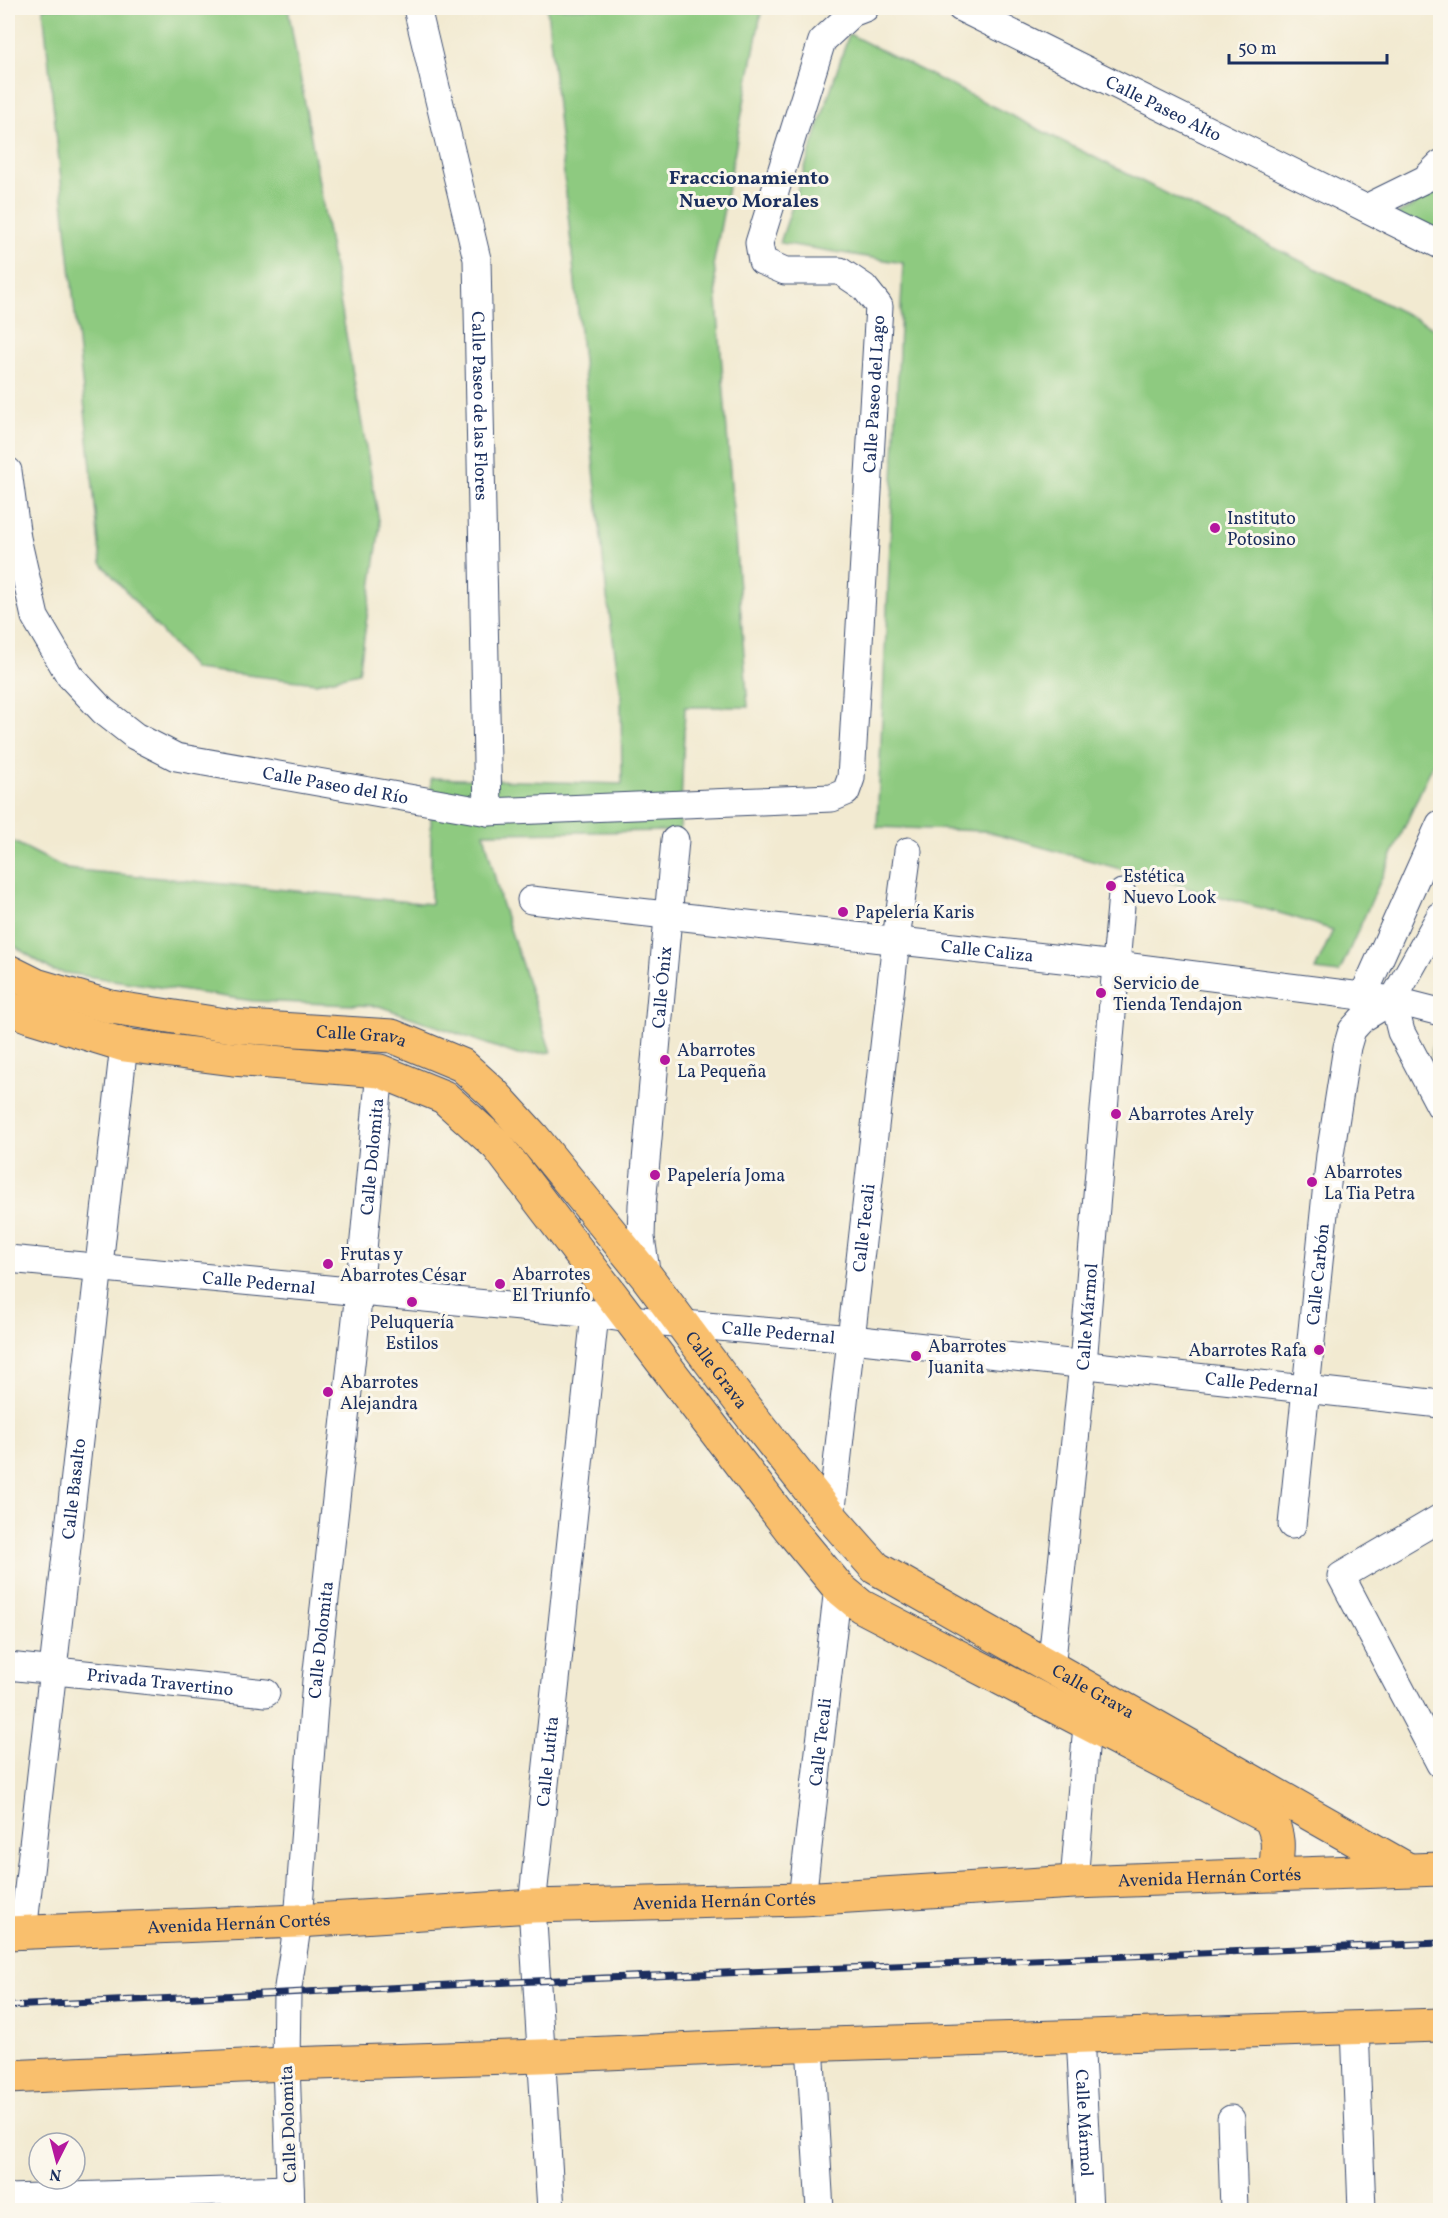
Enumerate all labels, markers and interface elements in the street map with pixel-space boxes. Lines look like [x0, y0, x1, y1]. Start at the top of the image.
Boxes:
scale bar [1229, 27, 1386, 65]
text: 50 m [1238, 37, 1277, 62]
street label: Calle Paseo Alto [1101, 70, 1225, 149]
district label: Fraccionamiento Nuevo Morales [669, 165, 829, 216]
street label: Calle Paseo de las Flores [464, 311, 493, 501]
street label: Calle Paseo del Lago [858, 314, 892, 474]
place label: Instituto Potosino [1227, 507, 1296, 553]
marker: Instituto Potosino [1208, 521, 1222, 535]
street label: Calle Paseo del Río [260, 761, 410, 812]
place label: Estética Nuevo Look [1123, 865, 1216, 911]
marker: Estética Nuevo Look [1104, 879, 1118, 893]
place label: Papelería Karis [855, 901, 975, 926]
marker: Papelería Karis [836, 905, 850, 919]
street label: Calle Caliza [939, 935, 1035, 970]
street label: Calle Ónix [647, 945, 679, 1030]
place label: Servicio de Tienda Tendajon [1113, 972, 1243, 1018]
marker: Servicio de Tienda Tendajon [1094, 986, 1108, 1000]
street label: Calle Grava [315, 1020, 410, 1055]
place label: Abarrotes La Pequeña [677, 1039, 767, 1085]
marker: Abarrotes La Pequeña [658, 1053, 672, 1067]
street label: Calle Dolomita [355, 1097, 391, 1217]
place label: Abarrotes Arely [1128, 1103, 1254, 1128]
marker: Abarrotes Arely [1109, 1107, 1123, 1121]
place label: Abarrotes La Tia Petra [1324, 1161, 1415, 1207]
place label: Papelería Joma [667, 1164, 785, 1189]
marker: Papelería Joma [648, 1168, 662, 1182]
marker: Abarrotes La Tia Petra [1305, 1175, 1319, 1189]
street label: Calle Tecali [848, 1182, 882, 1274]
street label: Calle Carbón [1302, 1222, 1337, 1327]
place label: Frutas y Abarrotes César [340, 1243, 467, 1289]
marker: Frutas y Abarrotes César [321, 1257, 335, 1271]
street label: Calle Mármol [1071, 1262, 1105, 1372]
place label: Abarrotes El Triunfo [512, 1263, 591, 1309]
street label: Calle Pedernal [201, 1266, 317, 1302]
marker: Abarrotes El Triunfo [493, 1277, 507, 1291]
marker: Peluquería Estilos [405, 1295, 419, 1309]
place label: Peluquería Estilos [370, 1311, 454, 1357]
street label: Calle Pedernal [721, 1316, 836, 1351]
street label: Calle Grava [678, 1327, 753, 1415]
place label: Abarrotes Juanita [928, 1335, 1007, 1381]
place label: Abarrotes Rafa [1188, 1339, 1307, 1364]
marker: Abarrotes Rafa [1312, 1343, 1326, 1357]
marker: Abarrotes Juanita [909, 1349, 923, 1363]
street label: Calle Pedernal [1204, 1367, 1319, 1404]
place label: Abarrotes Alejandra [340, 1371, 419, 1417]
marker: Abarrotes Alejandra [321, 1385, 335, 1399]
street label: Calle Basalto [57, 1437, 93, 1541]
street label: Calle Dolomita [304, 1580, 341, 1700]
street label: Calle Grava [1047, 1659, 1138, 1726]
street label: Privada Travertino [85, 1663, 235, 1704]
street label: Calle Tecali [804, 1697, 839, 1788]
street label: Calle Lutita [532, 1715, 566, 1808]
street label: Avenida Hernán Cortés [1118, 1863, 1302, 1894]
street label: Avenida Hernán Cortés [632, 1887, 817, 1917]
street label: Avenida Hernán Cortés [147, 1908, 331, 1941]
street label: Calle Dolomita [275, 2065, 304, 2183]
street label: Calle Mármol [1068, 2069, 1098, 2177]
north arrow [27, 2131, 87, 2191]
text: N [48, 2162, 63, 2185]

